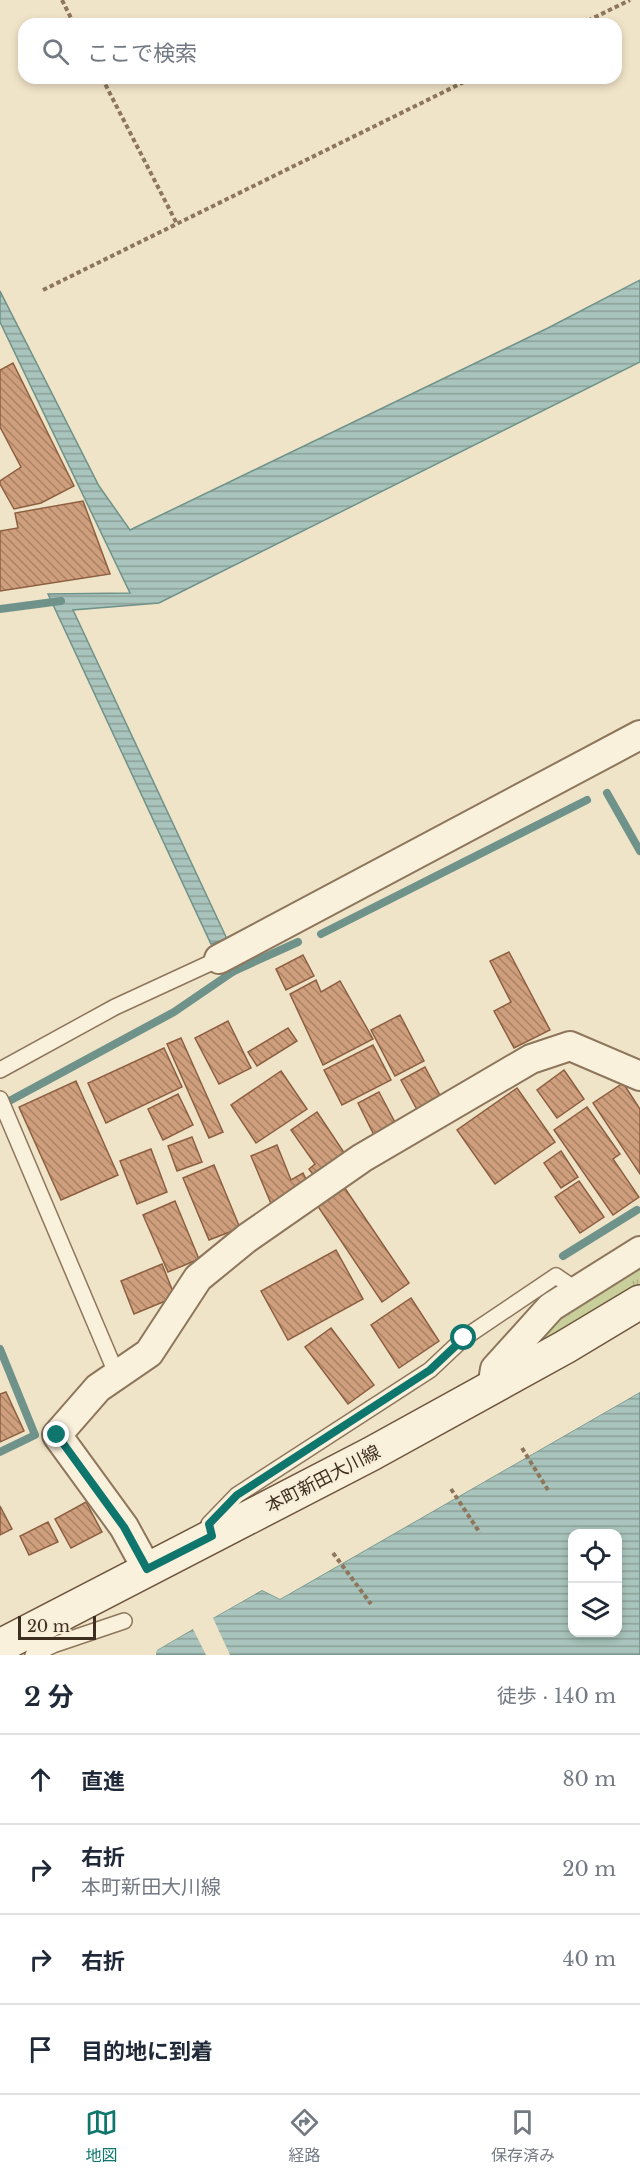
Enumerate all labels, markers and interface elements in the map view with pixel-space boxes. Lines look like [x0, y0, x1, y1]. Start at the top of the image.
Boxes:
search box [18, 18, 622, 84]
icon: search [39, 35, 72, 68]
text: ここで検索 [87, 40, 197, 67]
route start [450, 1324, 476, 1350]
route end [43, 1421, 69, 1447]
street label: 本町新田大川線 [262, 1441, 384, 1517]
map controls [568, 1529, 622, 1637]
button: locate [568, 1529, 622, 1583]
button: layers [568, 1583, 622, 1637]
scale bar [18, 1613, 96, 1640]
text: 20 m [27, 1616, 70, 1636]
text: 2 分 [24, 1681, 74, 1713]
text: 徒歩 · 140 m [497, 1684, 616, 1708]
icon: ahead [24, 1763, 57, 1796]
text: 80 m [562, 1767, 616, 1791]
text: 直進 [81, 1768, 125, 1795]
text: 右折 [81, 1844, 125, 1871]
icon: right [24, 1853, 57, 1886]
text: 20 m [562, 1857, 616, 1881]
text: 本町新田大川線 [81, 1875, 221, 1899]
icon: right [24, 1943, 57, 1976]
text: 40 m [563, 1947, 616, 1971]
text: 右折 [81, 1948, 125, 1975]
icon: arrive [24, 2033, 57, 2066]
text: 目的地に到着 [81, 2038, 213, 2065]
tab: 地図 [85, 2106, 118, 2166]
tab: 経路 [288, 2106, 321, 2166]
tab: 保存済み [491, 2106, 555, 2166]

